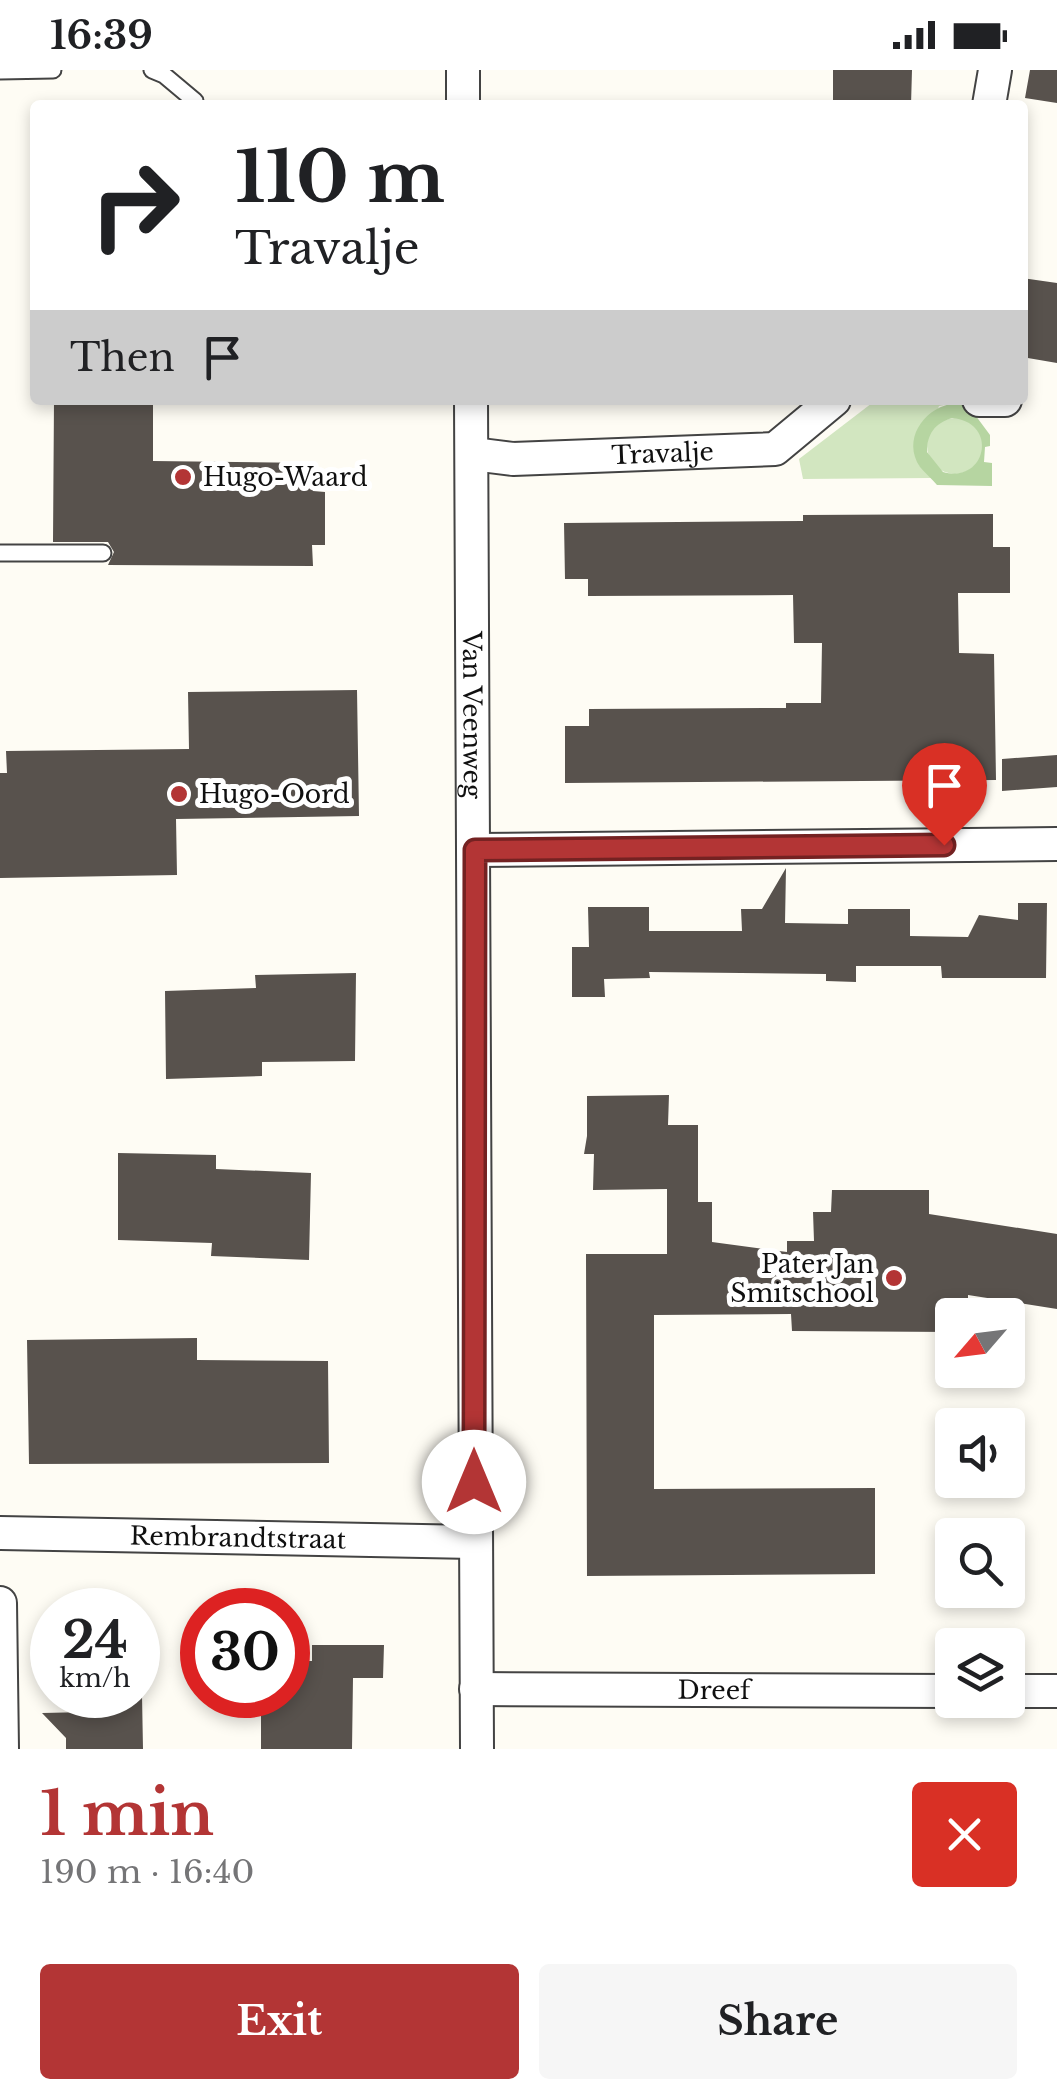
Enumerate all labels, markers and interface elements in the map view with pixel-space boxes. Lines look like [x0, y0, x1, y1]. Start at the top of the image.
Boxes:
text: 16:39 [50, 12, 153, 59]
text: 110 m [235, 134, 445, 221]
icon: right [70, 140, 200, 270]
text: Travalje [235, 220, 419, 276]
icon: arrive [195, 330, 250, 385]
text: Then [70, 334, 175, 381]
street label: Travalje [611, 436, 714, 471]
place label: Hugo-Waard [203, 462, 368, 493]
marker: Hugo-Waard [172, 466, 194, 488]
street label: Van Veenweg [457, 630, 488, 800]
pin [902, 743, 987, 846]
icon: arrive [917, 758, 972, 813]
place label: Hugo-Oord [199, 779, 350, 810]
marker: Hugo-Oord [168, 783, 190, 805]
place label: Pater Jan Smitschool [730, 1249, 874, 1309]
marker: Pater Jan Smitschool [883, 1267, 905, 1289]
north arrow [935, 1298, 1025, 1388]
map controls [935, 1298, 1025, 1718]
button: sound [935, 1408, 1025, 1498]
position arrow [422, 1430, 526, 1534]
button: search [935, 1518, 1025, 1608]
street label: Rembrandtstraat [130, 1520, 347, 1555]
speed limit sign: 30 [180, 1588, 310, 1718]
text: 24 [62, 1609, 128, 1672]
button: layers [935, 1628, 1025, 1718]
text: km/h [60, 1663, 130, 1694]
street label: Dreef [678, 1674, 753, 1706]
text: 1 min [40, 1777, 214, 1851]
button: close [912, 1782, 1017, 1887]
text: 190 m · 16:40 [40, 1852, 254, 1892]
button: Exit [40, 1964, 519, 2079]
button: Share [539, 1964, 1017, 2079]

